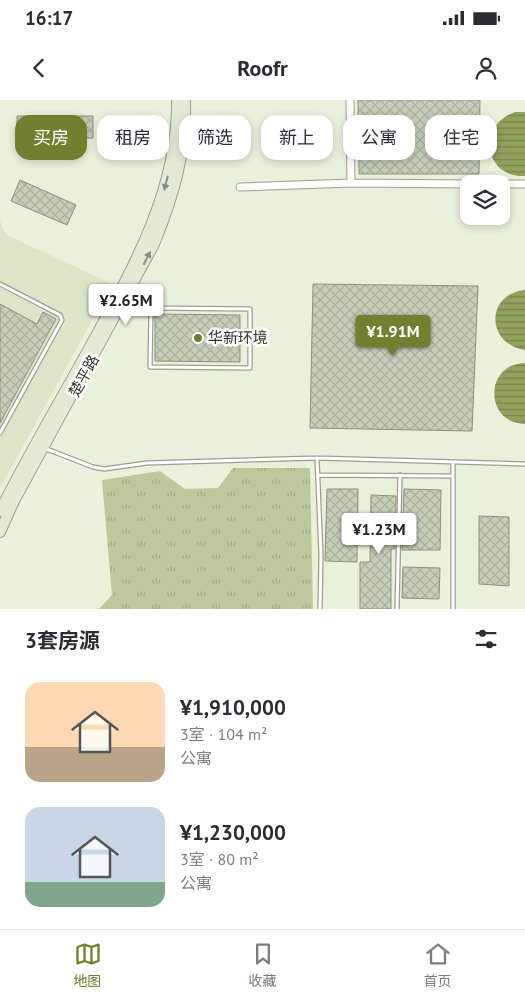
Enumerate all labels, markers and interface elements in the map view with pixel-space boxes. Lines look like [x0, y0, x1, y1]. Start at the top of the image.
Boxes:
text: 16:17 [25, 6, 73, 30]
icon: back [25, 54, 53, 82]
text: Roofr [237, 54, 288, 82]
icon: person [472, 54, 500, 82]
chip: 买房 [15, 115, 87, 160]
chip: 租房 [97, 115, 169, 160]
chip: 筛选 [179, 115, 251, 160]
chip: 新上 [261, 115, 333, 160]
chip: 公寓 [343, 115, 415, 160]
chip: 住宅 [425, 115, 497, 160]
one-way arrow [162, 175, 170, 190]
map controls [460, 175, 510, 225]
button: layers [460, 175, 510, 225]
one-way arrow [143, 251, 151, 265]
pin: ¥2.65M [85, 284, 167, 326]
text: ¥2.65M [99, 290, 153, 310]
pin: ¥1.91M [352, 314, 434, 357]
text: ¥1.91M [366, 321, 420, 341]
place label: 华新环境 [208, 328, 268, 347]
marker: 华新环境 [192, 332, 204, 344]
street label: 楚平路 [64, 351, 103, 400]
pin: ¥1.23M [338, 512, 420, 555]
text: ¥1.23M [352, 519, 406, 539]
icon: filters [472, 625, 500, 653]
text: 3套房源 [25, 627, 100, 654]
text: ¥1,910,000 [180, 694, 286, 721]
icon: home [65, 702, 125, 762]
text: 3室 · 104 m² [180, 724, 267, 744]
text: 公寓 [180, 748, 212, 768]
text: ¥1,230,000 [180, 819, 286, 846]
icon: home [65, 827, 125, 887]
text: 3室 · 80 m² [180, 849, 259, 869]
text: 公寓 [180, 873, 212, 893]
tab: 地图 [74, 940, 102, 990]
tab: 收藏 [249, 940, 277, 990]
tab: 首页 [424, 940, 452, 990]

